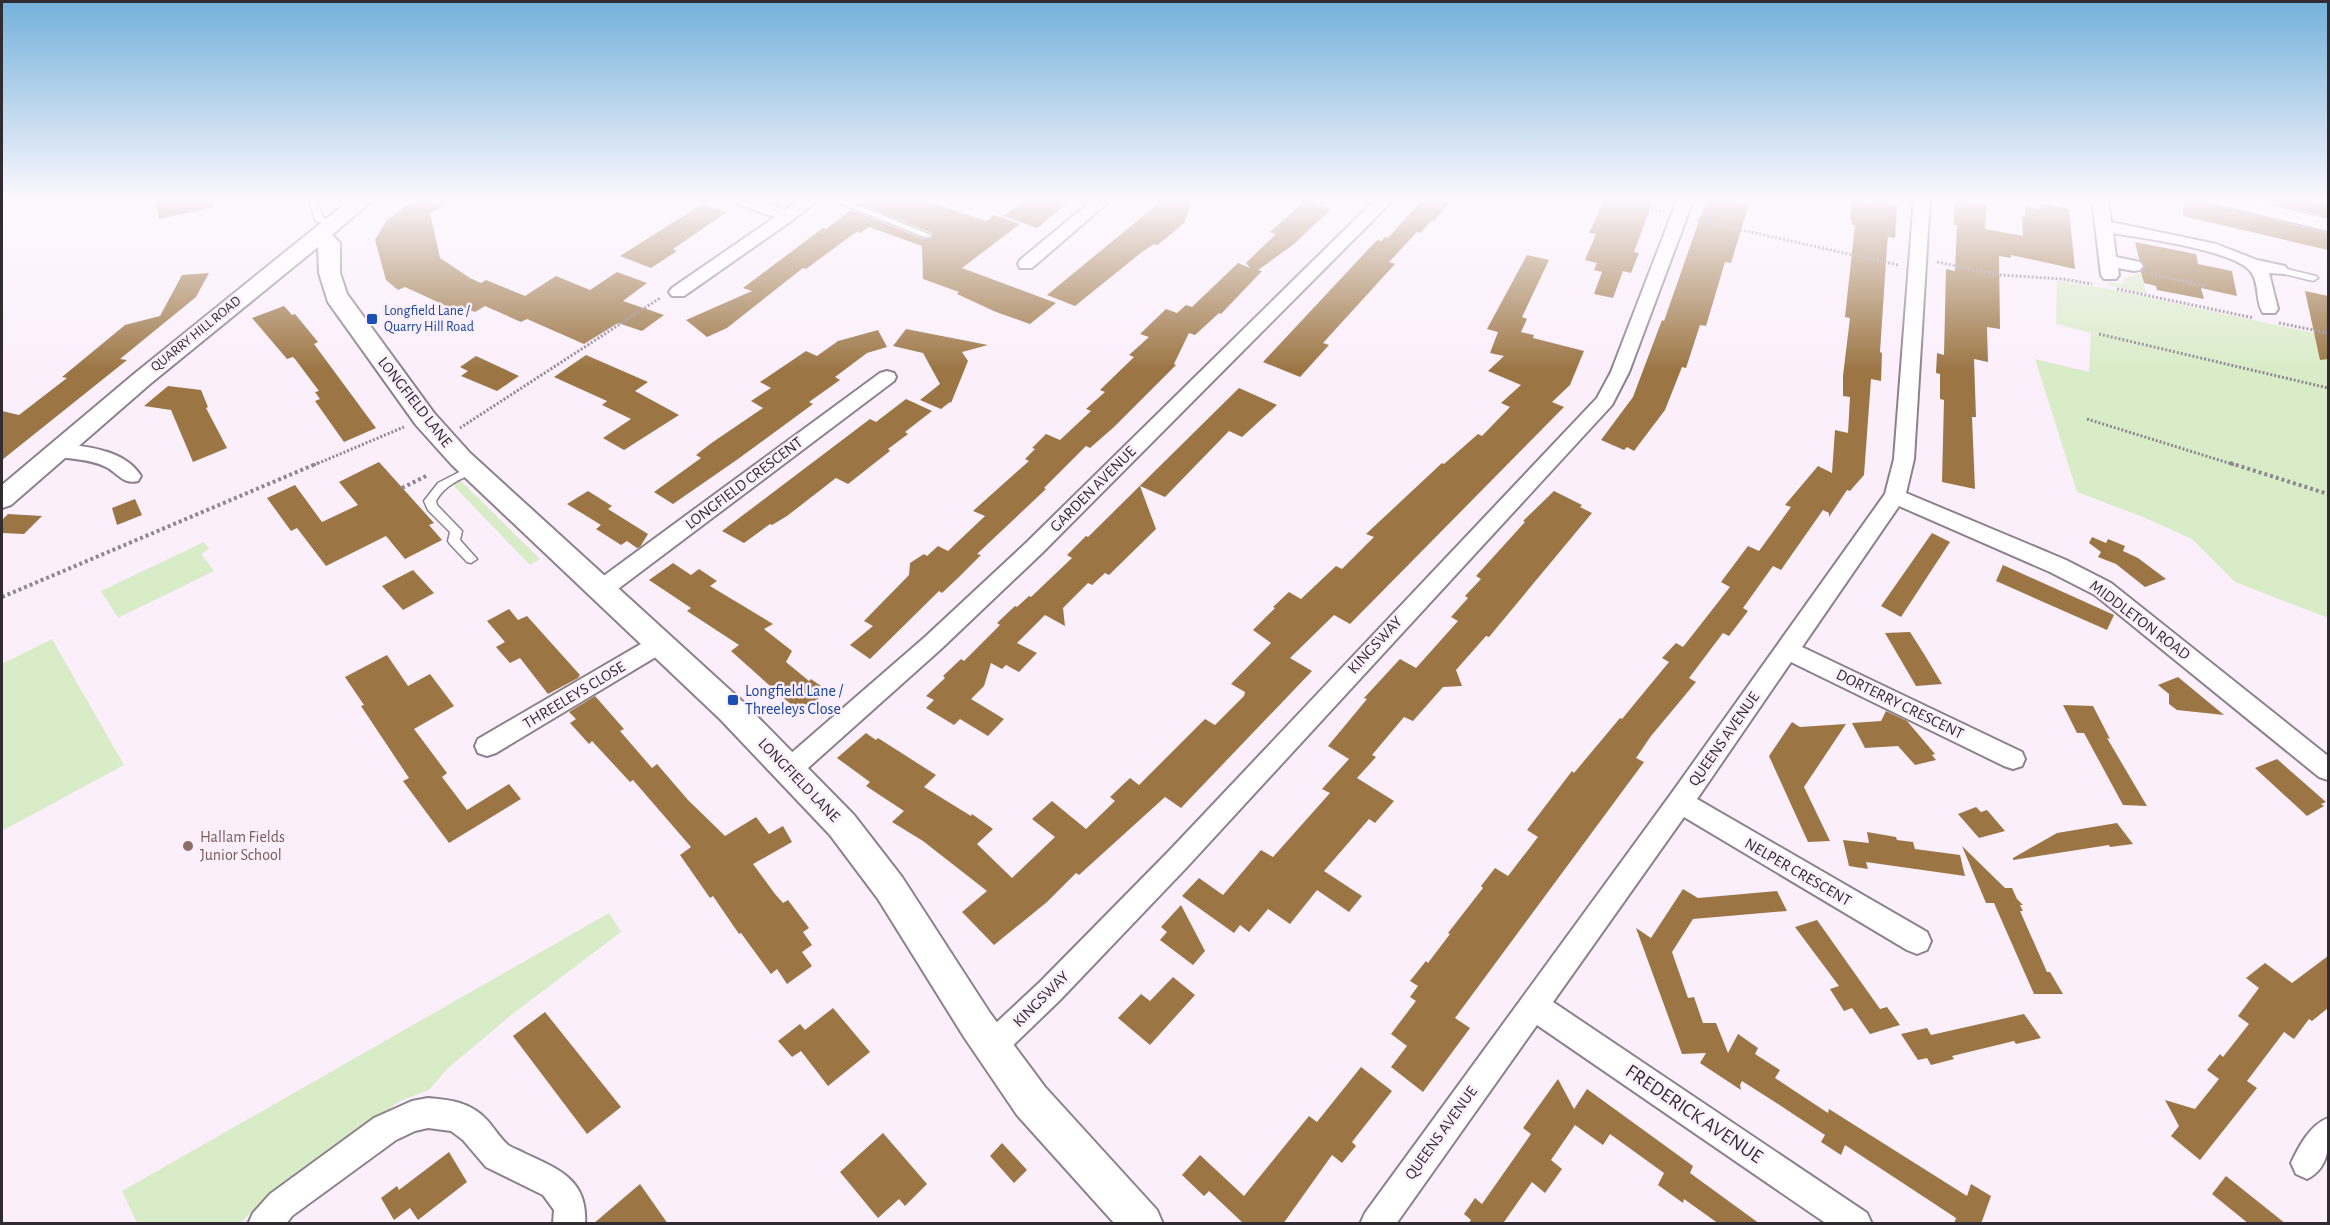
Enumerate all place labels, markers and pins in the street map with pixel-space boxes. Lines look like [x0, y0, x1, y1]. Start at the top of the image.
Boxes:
place label: Longfield Lane / Quarry Hill Road [384, 304, 474, 334]
marker: Longfield Lane / Quarry Hill Road [365, 312, 379, 326]
place label: Longfield Lane / Threeleys Close [745, 683, 843, 718]
marker: Longfield Lane / Threeleys Close [726, 693, 740, 707]
place label: Hallam Fields Junior School [200, 829, 285, 863]
marker: Hallam Fields Junior School [181, 839, 195, 853]

